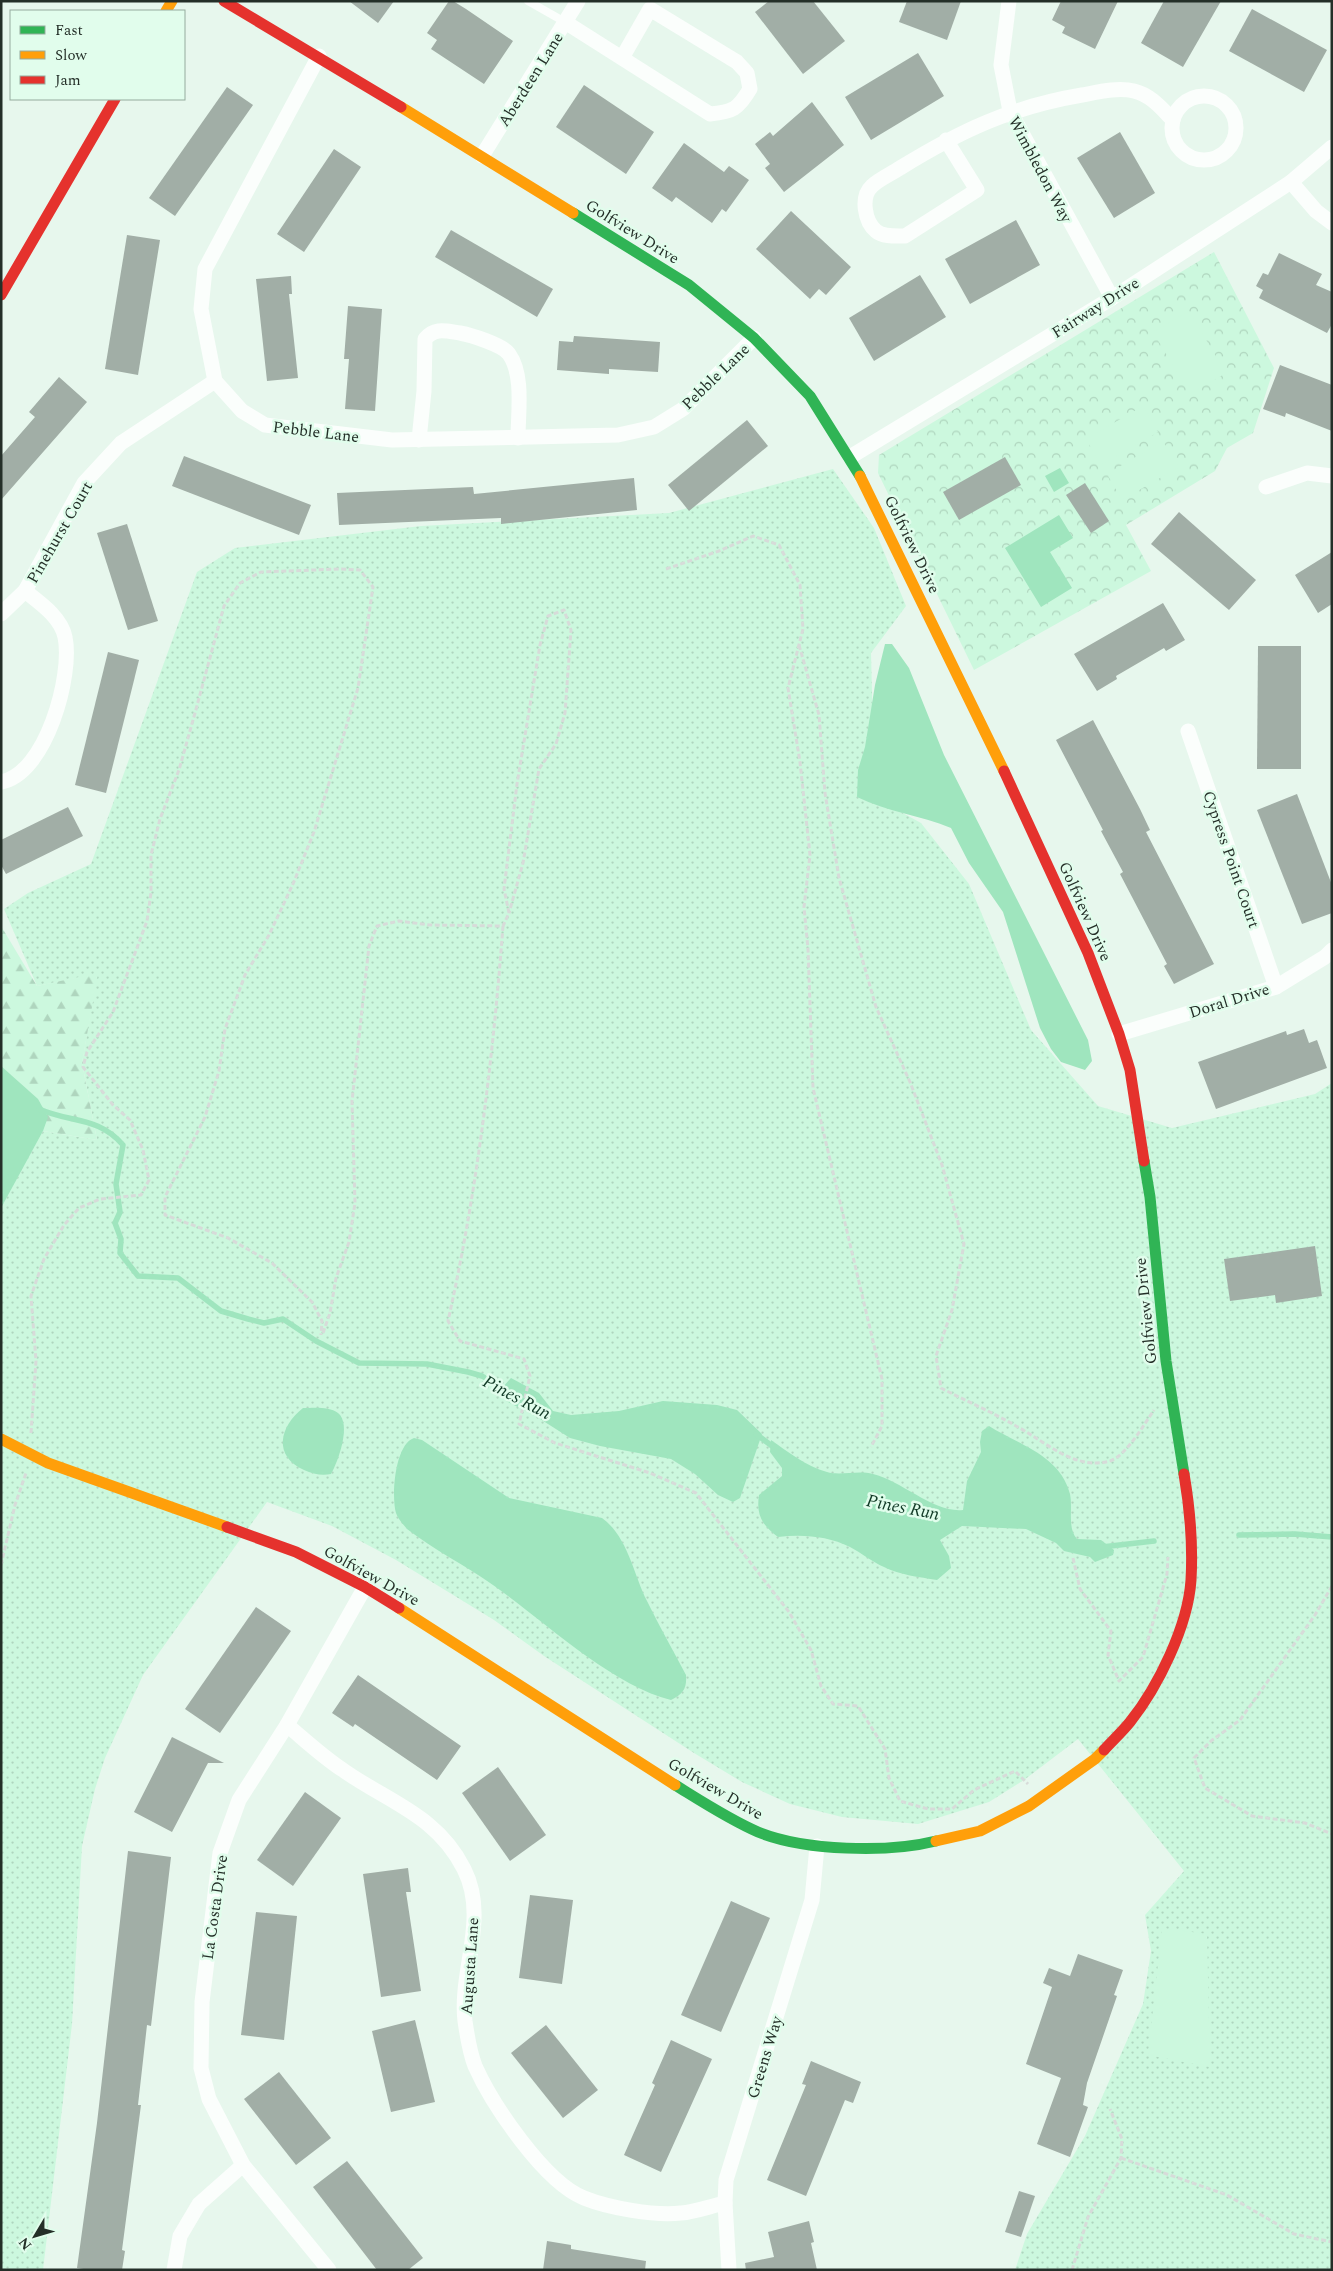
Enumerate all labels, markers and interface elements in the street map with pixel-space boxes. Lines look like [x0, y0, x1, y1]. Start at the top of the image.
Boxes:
legend [10, 10, 185, 100]
text: Fast [55, 19, 83, 42]
street label: Aberdeen Lane [492, 28, 570, 131]
text: Slow [55, 44, 87, 67]
text: Jam [55, 69, 81, 92]
street label: Wimbledon Way [1002, 112, 1079, 228]
street label: Golfview Drive [581, 193, 684, 270]
street label: Fairway Drive [1047, 271, 1144, 344]
street label: Pebble Lane [676, 338, 755, 416]
street label: Pebble Lane [271, 415, 360, 449]
street label: Pinehurst Court [21, 477, 99, 588]
street label: Golfview Drive [878, 491, 946, 598]
street label: Cypress Point Court [1196, 787, 1266, 932]
street label: Golfview Drive [1052, 858, 1118, 965]
street label: Doral Drive [1186, 977, 1273, 1025]
street label: Golfview Drive [1128, 1257, 1164, 1365]
water label: Pines Run [478, 1368, 556, 1427]
water label: Pines Run [864, 1487, 942, 1528]
street label: Golfview Drive [319, 1539, 424, 1612]
street label: Golfview Drive [663, 1752, 768, 1826]
street label: La Costa Drive [196, 1853, 234, 1961]
street label: Augusta Lane [455, 1917, 485, 2016]
street label: Greens Way [741, 2012, 789, 2102]
north arrow [10, 2211, 60, 2261]
text: N [13, 2233, 37, 2255]

